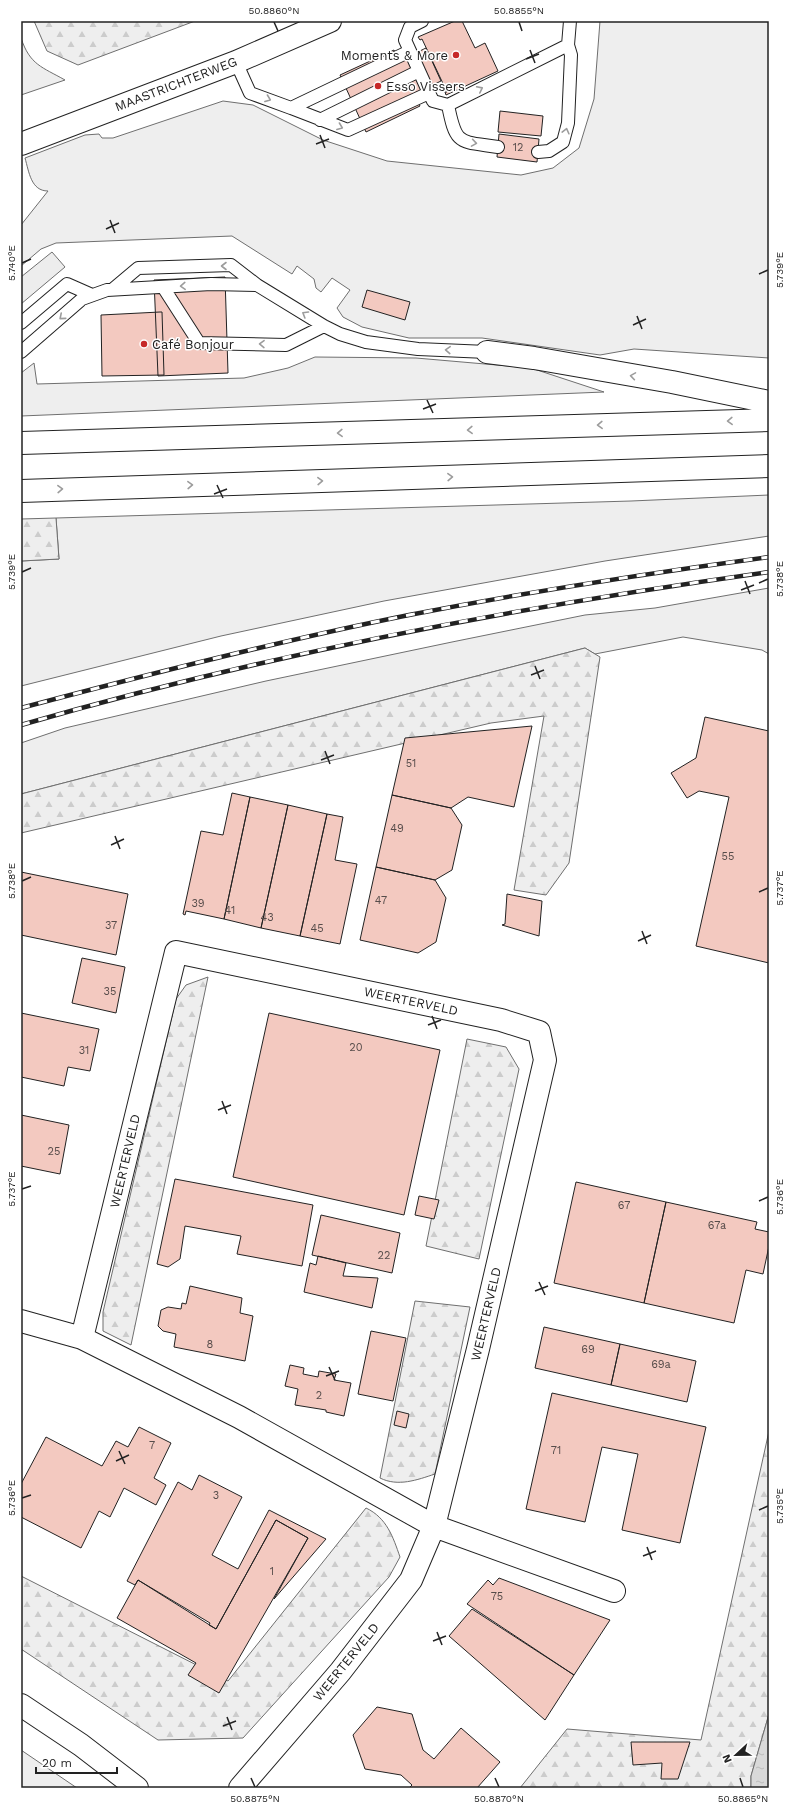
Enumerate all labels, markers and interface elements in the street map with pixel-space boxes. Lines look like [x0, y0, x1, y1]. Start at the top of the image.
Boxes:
text: 50.8860°N [248, 5, 300, 16]
text: 50.8855°N [494, 5, 544, 16]
place label: Moments & More [341, 48, 448, 63]
marker: Moments & More [451, 50, 461, 60]
street label: MAASTRICHTERWEG [113, 54, 239, 114]
place label: Esso Vissers [386, 79, 465, 94]
marker: Esso Vissers [373, 81, 383, 91]
one-way arrow [475, 87, 483, 94]
one-way arrow [264, 95, 271, 103]
one-way arrow [337, 123, 344, 131]
one-way arrow [561, 128, 569, 135]
one-way arrow [471, 138, 477, 147]
house number: 12 [513, 141, 523, 154]
text: 5.740°E [6, 245, 17, 281]
text: 5.739°E [774, 252, 785, 288]
one-way arrow [221, 262, 227, 270]
one-way arrow [180, 281, 186, 290]
one-way arrow [59, 312, 66, 319]
one-way arrow [302, 312, 309, 319]
place label: Café Bonjour [152, 337, 234, 352]
marker: Café Bonjour [139, 339, 149, 349]
one-way arrow [259, 340, 265, 348]
one-way arrow [445, 346, 451, 355]
one-way arrow [630, 372, 637, 381]
one-way arrow [727, 417, 733, 425]
one-way arrow [597, 421, 603, 430]
one-way arrow [467, 425, 473, 434]
one-way arrow [337, 429, 343, 438]
one-way arrow [447, 473, 453, 481]
one-way arrow [317, 477, 323, 485]
one-way arrow [187, 481, 193, 490]
one-way arrow [57, 485, 63, 494]
text: 5.739°E [6, 554, 17, 590]
text: 5.738°E [774, 561, 785, 597]
house number: 51 [406, 757, 416, 770]
house number: 49 [390, 822, 404, 835]
house number: 55 [722, 850, 734, 863]
text: 5.738°E [6, 863, 17, 899]
text: 5.737°E [774, 870, 785, 906]
house number: 47 [375, 894, 387, 907]
house number: 39 [191, 897, 205, 910]
house number: 41 [225, 904, 235, 917]
house number: 43 [260, 911, 274, 924]
house number: 37 [105, 919, 117, 932]
house number: 45 [310, 922, 324, 935]
street label: WEERTERVELD [363, 984, 459, 1018]
house number: 35 [104, 985, 116, 998]
house number: 20 [349, 1041, 363, 1054]
house number: 31 [79, 1044, 89, 1057]
street label: WEERTERVELD [107, 1113, 143, 1209]
house number: 25 [48, 1145, 60, 1158]
text: 5.737°E [6, 1171, 17, 1207]
text: 5.736°E [774, 1179, 785, 1215]
house number: 67 [618, 1199, 630, 1212]
house number: 67a [708, 1219, 726, 1232]
house number: 22 [378, 1249, 390, 1262]
street label: WEERTERVELD [468, 1266, 504, 1362]
house number: 8 [207, 1338, 214, 1351]
house number: 69 [581, 1343, 595, 1356]
house number: 69a [651, 1358, 671, 1371]
house number: 2 [316, 1389, 322, 1402]
house number: 7 [149, 1439, 155, 1452]
house number: 71 [551, 1444, 561, 1457]
text: 5.736°E [6, 1480, 17, 1516]
text: 5.735°E [774, 1488, 785, 1524]
house number: 3 [213, 1489, 219, 1502]
house number: 1 [270, 1565, 274, 1578]
house number: 75 [491, 1590, 503, 1603]
street label: WEERTERVELD [310, 1620, 382, 1704]
north arrow [716, 1735, 756, 1775]
scale bar [36, 1749, 117, 1775]
text: N [720, 1752, 735, 1765]
text: 20 m [42, 1756, 72, 1770]
text: 50.8875°N [230, 1793, 280, 1804]
text: 50.8870°N [474, 1793, 524, 1804]
text: 50.8865°N [718, 1793, 768, 1804]

